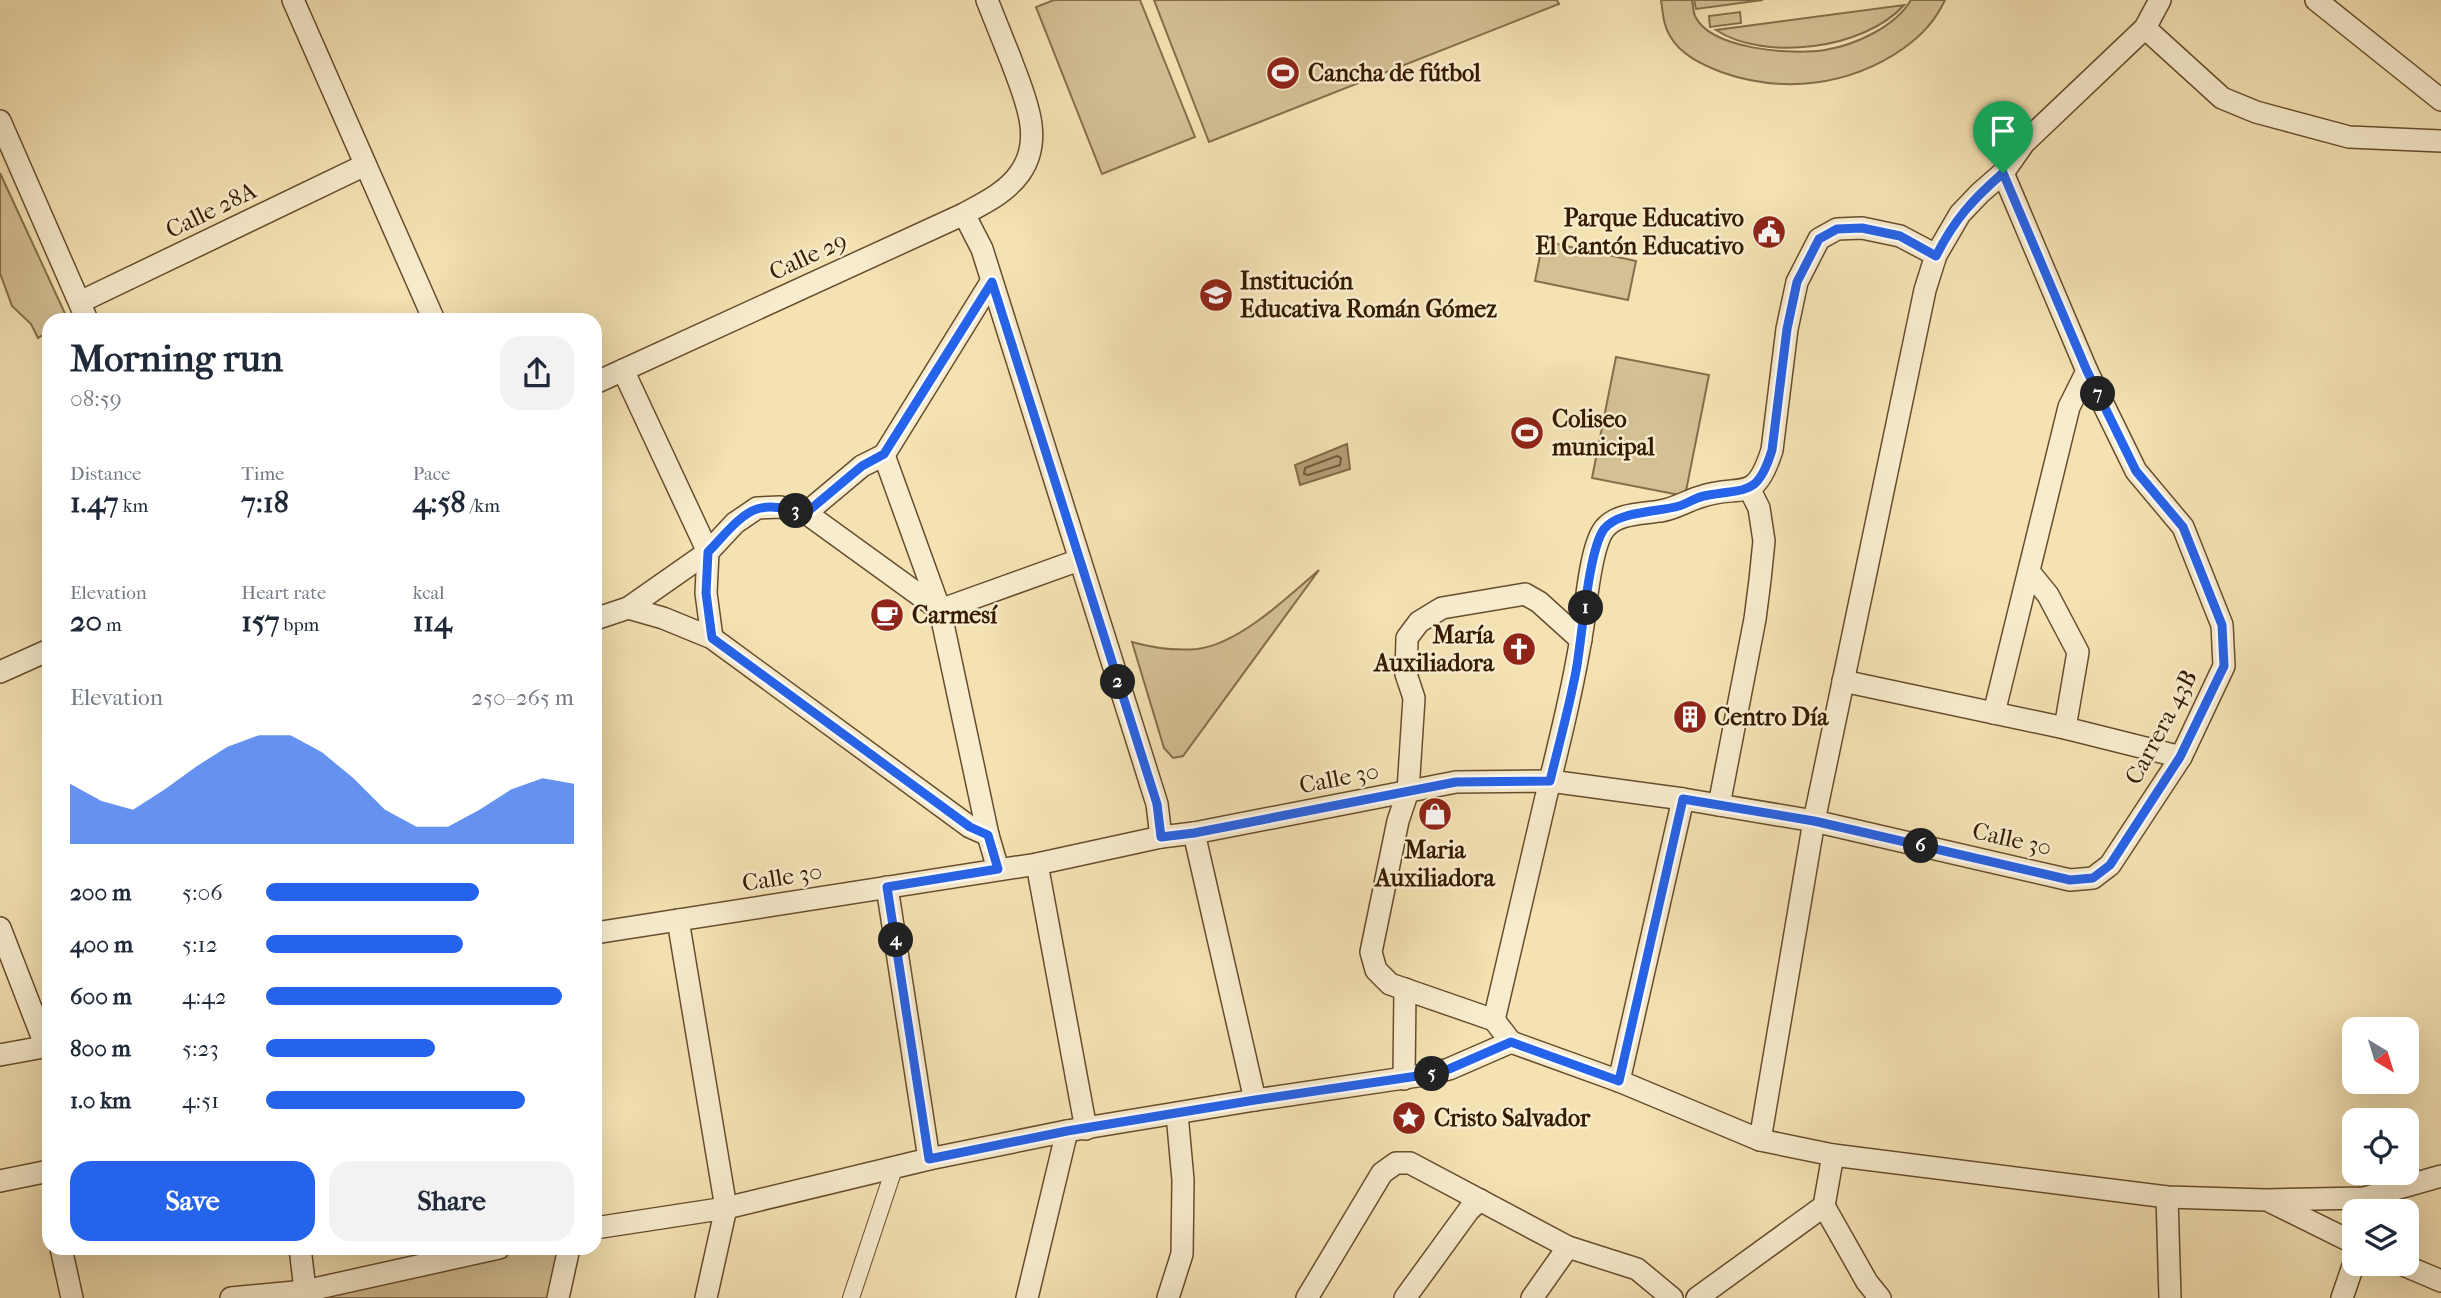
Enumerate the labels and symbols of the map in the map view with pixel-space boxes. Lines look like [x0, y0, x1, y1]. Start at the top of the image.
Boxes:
sports icon: Cancha de fútbol [1264, 54, 1302, 92]
place label: Cancha de fútbol [1308, 59, 1481, 87]
pin [1973, 101, 2033, 173]
street label: Calle 28A [161, 176, 261, 244]
place label: Parque Educativo El Cantón Educativo [1535, 204, 1744, 260]
public building icon: Parque Educativo El Cantón Educativo [1750, 213, 1788, 251]
street label: Calle 29 [765, 226, 851, 286]
place label: Institución Educativa Román Gómez [1240, 267, 1497, 323]
school or university icon: Institución Educativa Román Gómez [1197, 276, 1235, 314]
pin: 7 [2080, 376, 2116, 412]
place label: Coliseo municipal [1551, 405, 1655, 461]
sports icon: Coliseo municipal [1508, 414, 1546, 452]
pin: 3 [778, 494, 814, 528]
pin: 1 [1568, 590, 1604, 626]
cafe icon: Carmesí [868, 596, 906, 634]
place label: Carmesí [912, 601, 998, 629]
place label: María Auxiliadora [1372, 621, 1495, 677]
church icon: María Auxiliadora [1500, 630, 1538, 668]
pin: 2 [1100, 664, 1136, 700]
street label: Carrera 43B [2119, 665, 2203, 789]
building icon: Centro Día [1671, 698, 1709, 736]
place label: Centro Día [1714, 703, 1829, 731]
street label: Calle 30 [1297, 757, 1381, 799]
shop icon: Maria Auxiliadora [1416, 795, 1454, 833]
street label: Calle 30 [1970, 816, 2054, 862]
pin: 6 [1904, 828, 1938, 864]
place label: Maria Auxiliadora [1373, 836, 1496, 892]
street label: Calle 30 [740, 857, 824, 897]
pin: 4 [878, 922, 914, 958]
north arrow [2342, 1017, 2418, 1094]
pin: 5 [1414, 1056, 1450, 1092]
place icon: Cristo Salvador [1390, 1099, 1428, 1137]
place label: Cristo Salvador [1434, 1104, 1591, 1132]

